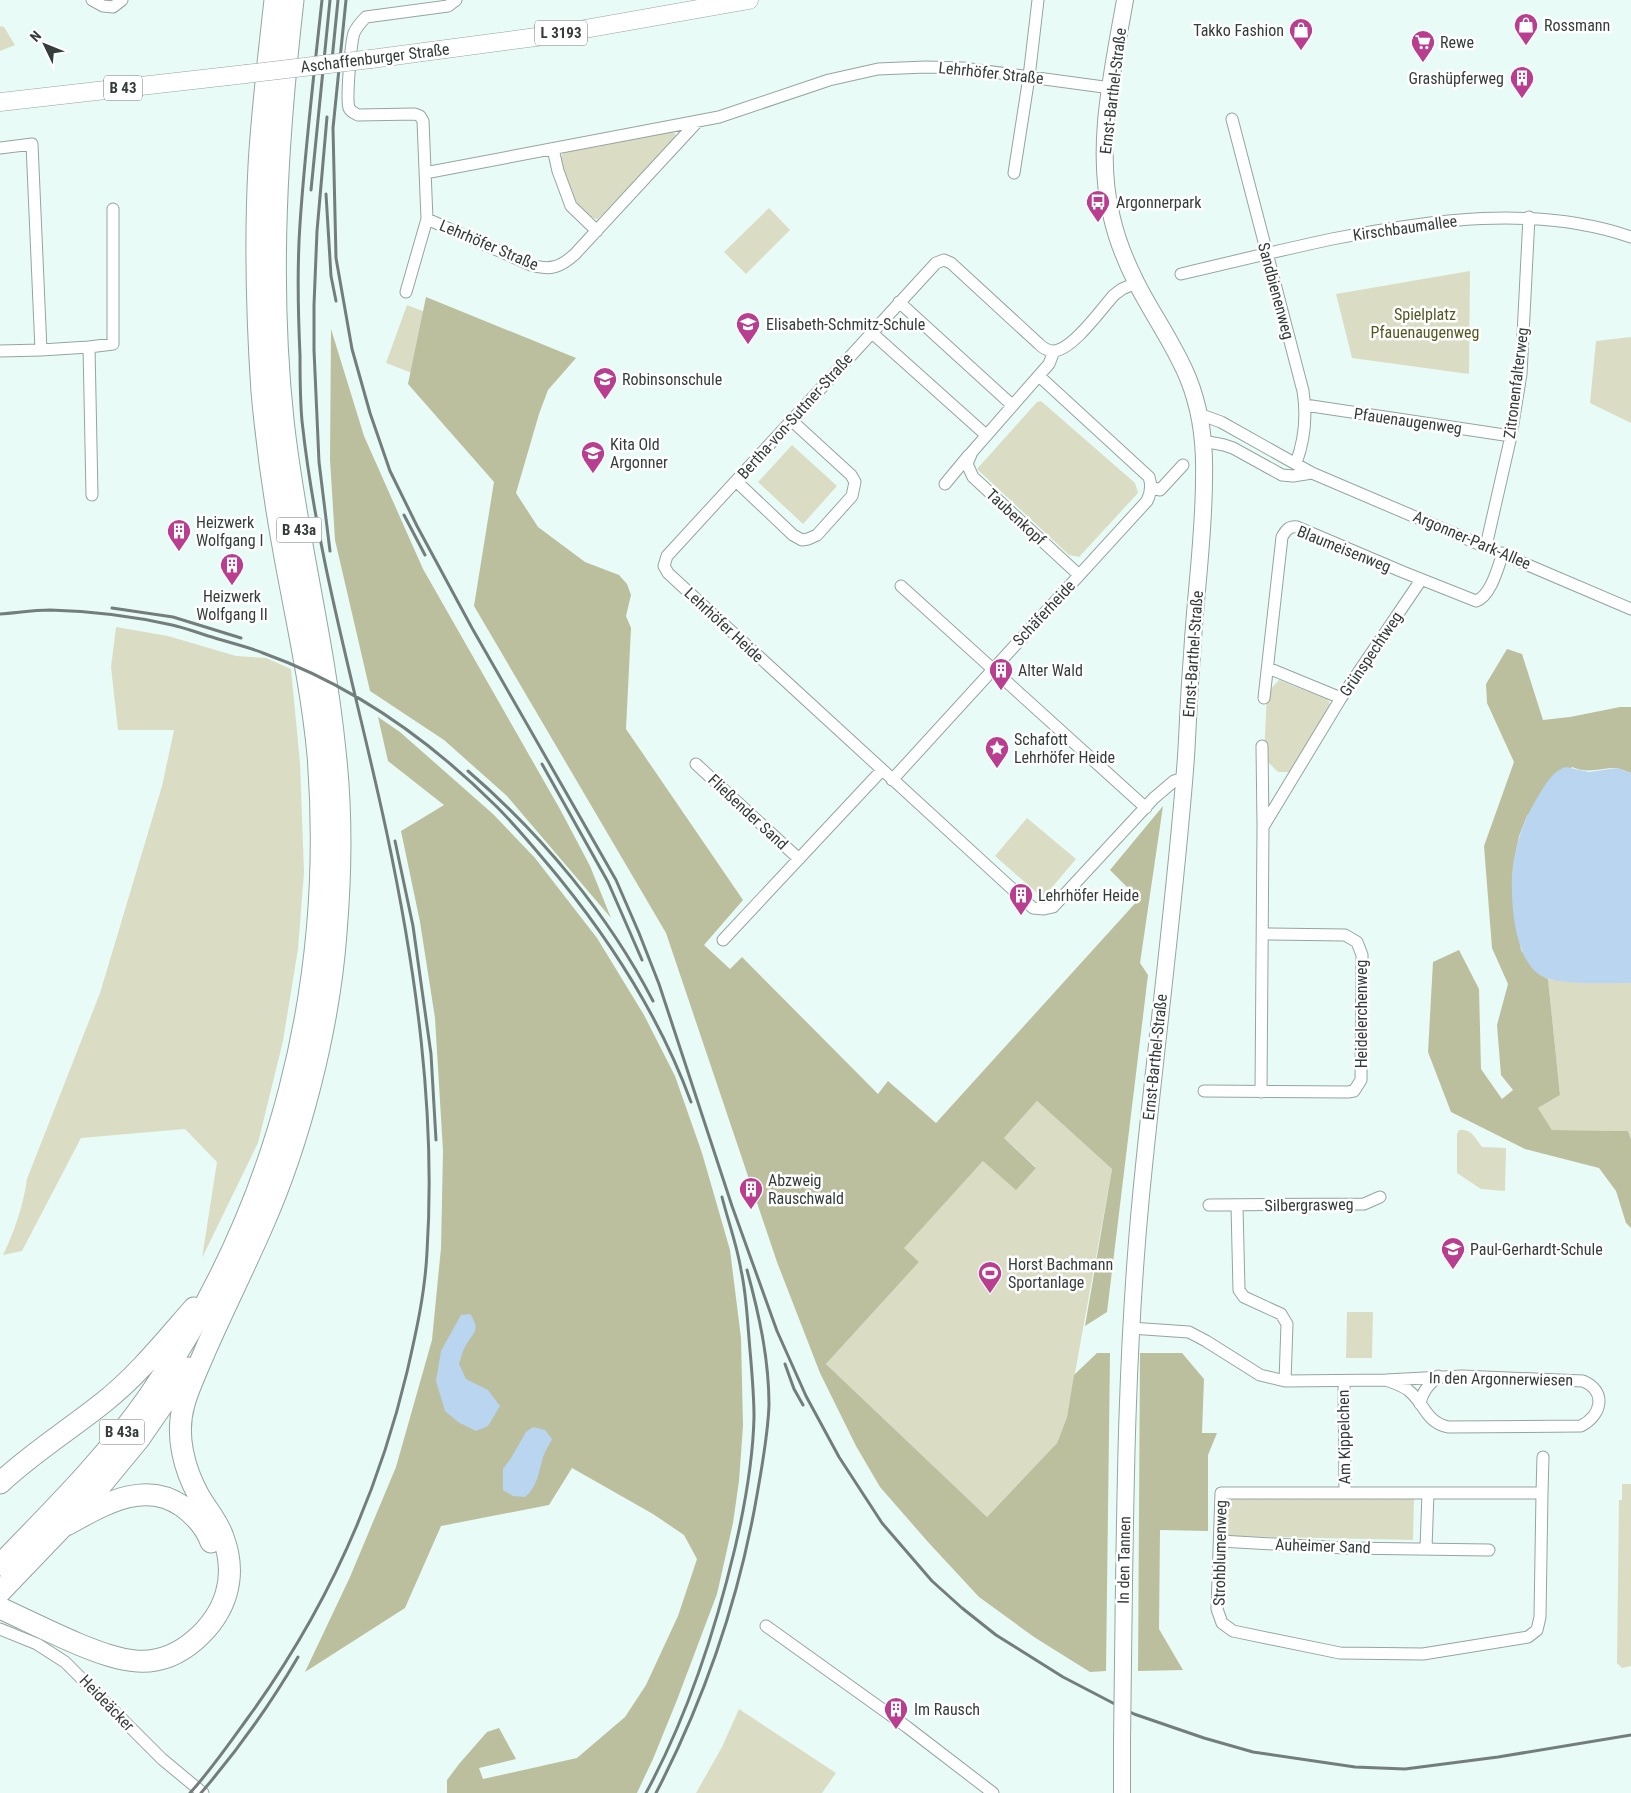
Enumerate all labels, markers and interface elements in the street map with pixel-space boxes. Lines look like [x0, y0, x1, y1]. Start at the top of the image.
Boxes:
shop icon: Rossmann [1513, 12, 1539, 46]
place label: Rossmann [1544, 16, 1610, 35]
shop icon: Takko Fashion [1288, 17, 1314, 51]
north arrow [20, 20, 70, 70]
road number: L 3193 [535, 20, 587, 46]
place label: Takko Fashion [1193, 21, 1284, 40]
street label: Ernst-Barthel-Straße [1096, 27, 1130, 155]
text: N [27, 28, 44, 45]
supermarket icon: Rewe [1410, 29, 1436, 63]
place label: Rewe [1440, 33, 1474, 52]
street label: Aschaffenburger Straße [299, 39, 451, 77]
street label: Lehrhöfer Straße [938, 58, 1044, 88]
building icon: Grashüpferweg [1509, 65, 1535, 99]
place label: Grashüpferweg [1409, 69, 1504, 88]
road number: B 43 [104, 76, 142, 100]
bus stop icon: Argonnerpark [1085, 189, 1111, 223]
place label: Argonnerpark [1116, 193, 1202, 212]
street label: Kirschbaumallee [1352, 211, 1458, 245]
street label: Lehrhöfer Straße [437, 216, 541, 274]
street label: Sandbienenweg [1254, 240, 1298, 342]
park label: Spielplatz Pfauenaugenweg [1371, 305, 1479, 342]
school or university icon: Elisabeth-Schmitz-Schule [735, 311, 761, 345]
place label: Elisabeth-Schmitz-Schule [766, 315, 925, 334]
street label: Zitronenfalterweg [1500, 326, 1532, 440]
street label: Bertha-von-Suttner-Straße [733, 349, 857, 483]
school or university icon: Robinsonschule [592, 366, 618, 400]
place label: Robinsonschule [622, 370, 722, 389]
street label: Pfauenaugenweg [1353, 404, 1463, 438]
place label: Kita Old Argonner [610, 435, 668, 472]
school or university icon: Kita Old Argonner [580, 440, 606, 474]
street label: Taubenkopf [982, 485, 1050, 549]
street label: Argonner-Park-Allee [1410, 507, 1534, 573]
place label: Heizwerk Wolfgang I [196, 513, 263, 550]
building icon: Heizwerk Wolfgang I [166, 518, 192, 552]
road number: B 43a [276, 518, 322, 542]
street label: Blaumeisenweg [1294, 522, 1394, 576]
building icon: Heizwerk Wolfgang II [219, 552, 245, 586]
street label: Schäferheide [1009, 576, 1079, 650]
street label: Lehrhöfer Heide [681, 584, 767, 666]
place label: Heizwerk Wolfgang II [196, 587, 268, 624]
street label: Ernst-Barthel-Straße [1179, 590, 1207, 718]
street label: Grünspechtweg [1336, 608, 1406, 700]
building icon: Alter Wald [988, 657, 1014, 691]
place label: Alter Wald [1018, 661, 1083, 680]
place label: Schafott Lehrhöfer Heide [1014, 730, 1115, 767]
place icon: Schafott Lehrhöfer Heide [984, 735, 1010, 769]
street label: Fließender Sand [704, 770, 792, 854]
building icon: Lehrhöfer Heide [1008, 882, 1034, 916]
place label: Lehrhöfer Heide [1038, 886, 1139, 905]
street label: Heidelerchenweg [1352, 960, 1371, 1068]
street label: Ernst-Barthel-Straße [1139, 993, 1171, 1121]
place label: Abzweig Rauschwald [768, 1171, 844, 1208]
building icon: Abzweig Rauschwald [738, 1176, 764, 1210]
street label: Silbergrasweg [1264, 1195, 1354, 1215]
school or university icon: Paul-Gerhardt-Schule [1440, 1236, 1466, 1270]
place label: Paul-Gerhardt-Schule [1470, 1240, 1603, 1259]
place label: Horst Bachmann Sportanlage [1008, 1255, 1113, 1292]
sports icon: Horst Bachmann Sportanlage [977, 1260, 1003, 1294]
street label: In den Argonnerwiesen [1429, 1368, 1573, 1390]
street label: Am Kippelchen [1334, 1390, 1354, 1484]
road number: B 43a [100, 1420, 144, 1444]
street label: Strohblumenweg [1210, 1500, 1230, 1606]
street label: In den Tannen [1114, 1516, 1134, 1604]
street label: Auheimer Sand [1275, 1535, 1371, 1557]
street label: Heideäcker [76, 1671, 139, 1735]
building icon: Im Rausch [883, 1696, 909, 1730]
place label: Im Rausch [914, 1700, 980, 1719]

